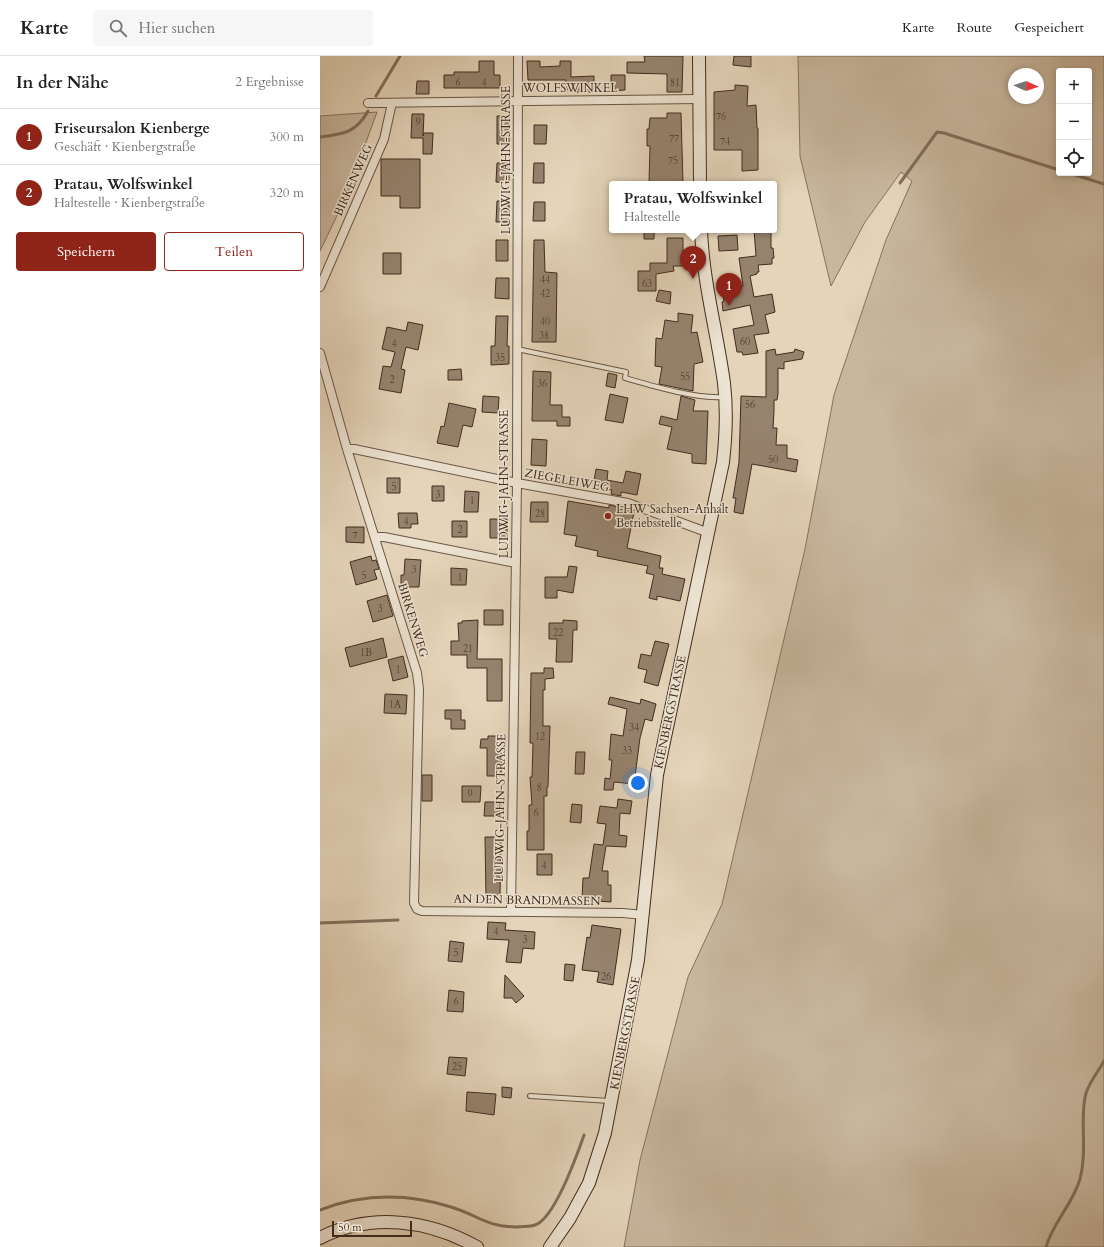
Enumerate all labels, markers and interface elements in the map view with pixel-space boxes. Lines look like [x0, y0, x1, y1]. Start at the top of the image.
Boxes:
search box [93, 10, 373, 46]
text: Karte [20, 15, 69, 41]
icon: search [107, 17, 129, 39]
text: Hier suchen [139, 18, 215, 38]
text: Karte [902, 18, 934, 37]
text: Route [956, 18, 992, 37]
text: Gespeichert [1014, 18, 1084, 37]
north arrow [1008, 68, 1044, 104]
map controls [1056, 68, 1092, 176]
button: + [1056, 68, 1092, 104]
text: In der Nähe [16, 71, 109, 94]
text: 2 Ergebnisse [235, 73, 304, 91]
house number: 6 [455, 76, 461, 90]
house number: 4 [481, 76, 487, 90]
house number: 81 [670, 76, 680, 90]
street label: WOLFSWINKEL [522, 80, 618, 96]
street label: LUDWIG-JAHN-STRASSE [498, 86, 514, 234]
button: − [1056, 104, 1092, 140]
house number: 76 [716, 110, 726, 124]
house number: 9 [415, 115, 421, 129]
text: Friseursalon Kienberge [54, 118, 210, 138]
text: 1 [26, 128, 32, 146]
text: 300 m [270, 128, 304, 146]
house number: 77 [669, 132, 679, 146]
house number: 74 [720, 135, 730, 149]
text: Geschäft · Kienbergstraße [54, 138, 196, 156]
button: locate [1056, 140, 1092, 176]
street label: BIRKENWEG [330, 141, 376, 219]
house number: 75 [668, 154, 678, 168]
text: Pratau, Wolfswinkel [54, 174, 193, 194]
popup [609, 181, 777, 233]
text: 2 [26, 184, 32, 202]
text: 320 m [270, 184, 304, 202]
text: Pratau, Wolfswinkel [624, 188, 762, 208]
text: Haltestelle · Kienbergstraße [54, 194, 205, 212]
text: Haltestelle [624, 208, 680, 226]
button: Speichern [16, 232, 156, 271]
button: Teilen [164, 232, 304, 271]
pin: 2 [680, 246, 706, 279]
house number: 44 [540, 273, 550, 287]
pin: 1 [716, 273, 742, 306]
house number: 63 [642, 277, 652, 291]
house number: 42 [540, 287, 550, 301]
house number: 40 [540, 315, 550, 329]
house number: 38 [539, 329, 549, 343]
house number: 60 [740, 335, 750, 349]
house number: 4 [391, 337, 397, 351]
house number: 35 [495, 351, 505, 365]
house number: 55 [680, 370, 690, 384]
house number: 2 [389, 373, 395, 387]
house number: 36 [537, 377, 547, 391]
house number: 56 [745, 398, 755, 412]
street label: LUDWIG-JAHN-STRASSE [496, 410, 512, 558]
house number: 50 [768, 453, 778, 467]
street label: ZIEGELEIWEG [523, 465, 611, 495]
house number: 5 [391, 480, 397, 494]
house number: 3 [435, 488, 441, 502]
house number: 1 [469, 494, 475, 508]
place label: LHW Sachsen-Anhalt Betriebsstelle [616, 501, 729, 531]
house number: 28 [535, 507, 545, 521]
marker: LHW Sachsen-Anhalt Betriebsstelle [603, 511, 613, 521]
house number: 4 [403, 515, 409, 529]
house number: 2 [457, 523, 463, 537]
house number: 7 [352, 529, 358, 543]
house number: 3 [411, 563, 417, 577]
house number: 5 [361, 569, 367, 583]
house number: 1 [457, 571, 463, 585]
street label: BIRKENWEG [394, 581, 432, 660]
house number: 3 [377, 602, 383, 616]
house number: 22 [553, 626, 563, 640]
house number: 21 [463, 642, 473, 656]
house number: 1B [360, 646, 372, 660]
street label: KIENBERGSTRASSE [650, 654, 690, 770]
house number: 1 [395, 663, 401, 677]
house number: 1A [389, 698, 402, 712]
house number: 34 [629, 721, 639, 735]
house number: 12 [535, 730, 545, 744]
street label: LUDWIG-JAHN-STRASSE [491, 734, 509, 882]
house number: 33 [622, 744, 632, 758]
your location [628, 773, 648, 793]
house number: 8 [536, 781, 542, 795]
house number: 9 [467, 787, 473, 801]
house number: 6 [533, 806, 539, 820]
house number: 4 [541, 859, 547, 873]
street label: AN DEN BRANDMASSEN [453, 891, 601, 909]
house number: 4 [493, 925, 499, 939]
house number: 3 [522, 933, 528, 947]
house number: 5 [453, 946, 459, 960]
house number: 26 [601, 970, 611, 984]
street label: KIENBERGSTRASSE [606, 975, 644, 1091]
house number: 6 [453, 995, 459, 1009]
house number: 25 [452, 1060, 462, 1074]
scale bar [332, 1219, 412, 1238]
text: 50 m [338, 1220, 362, 1235]

